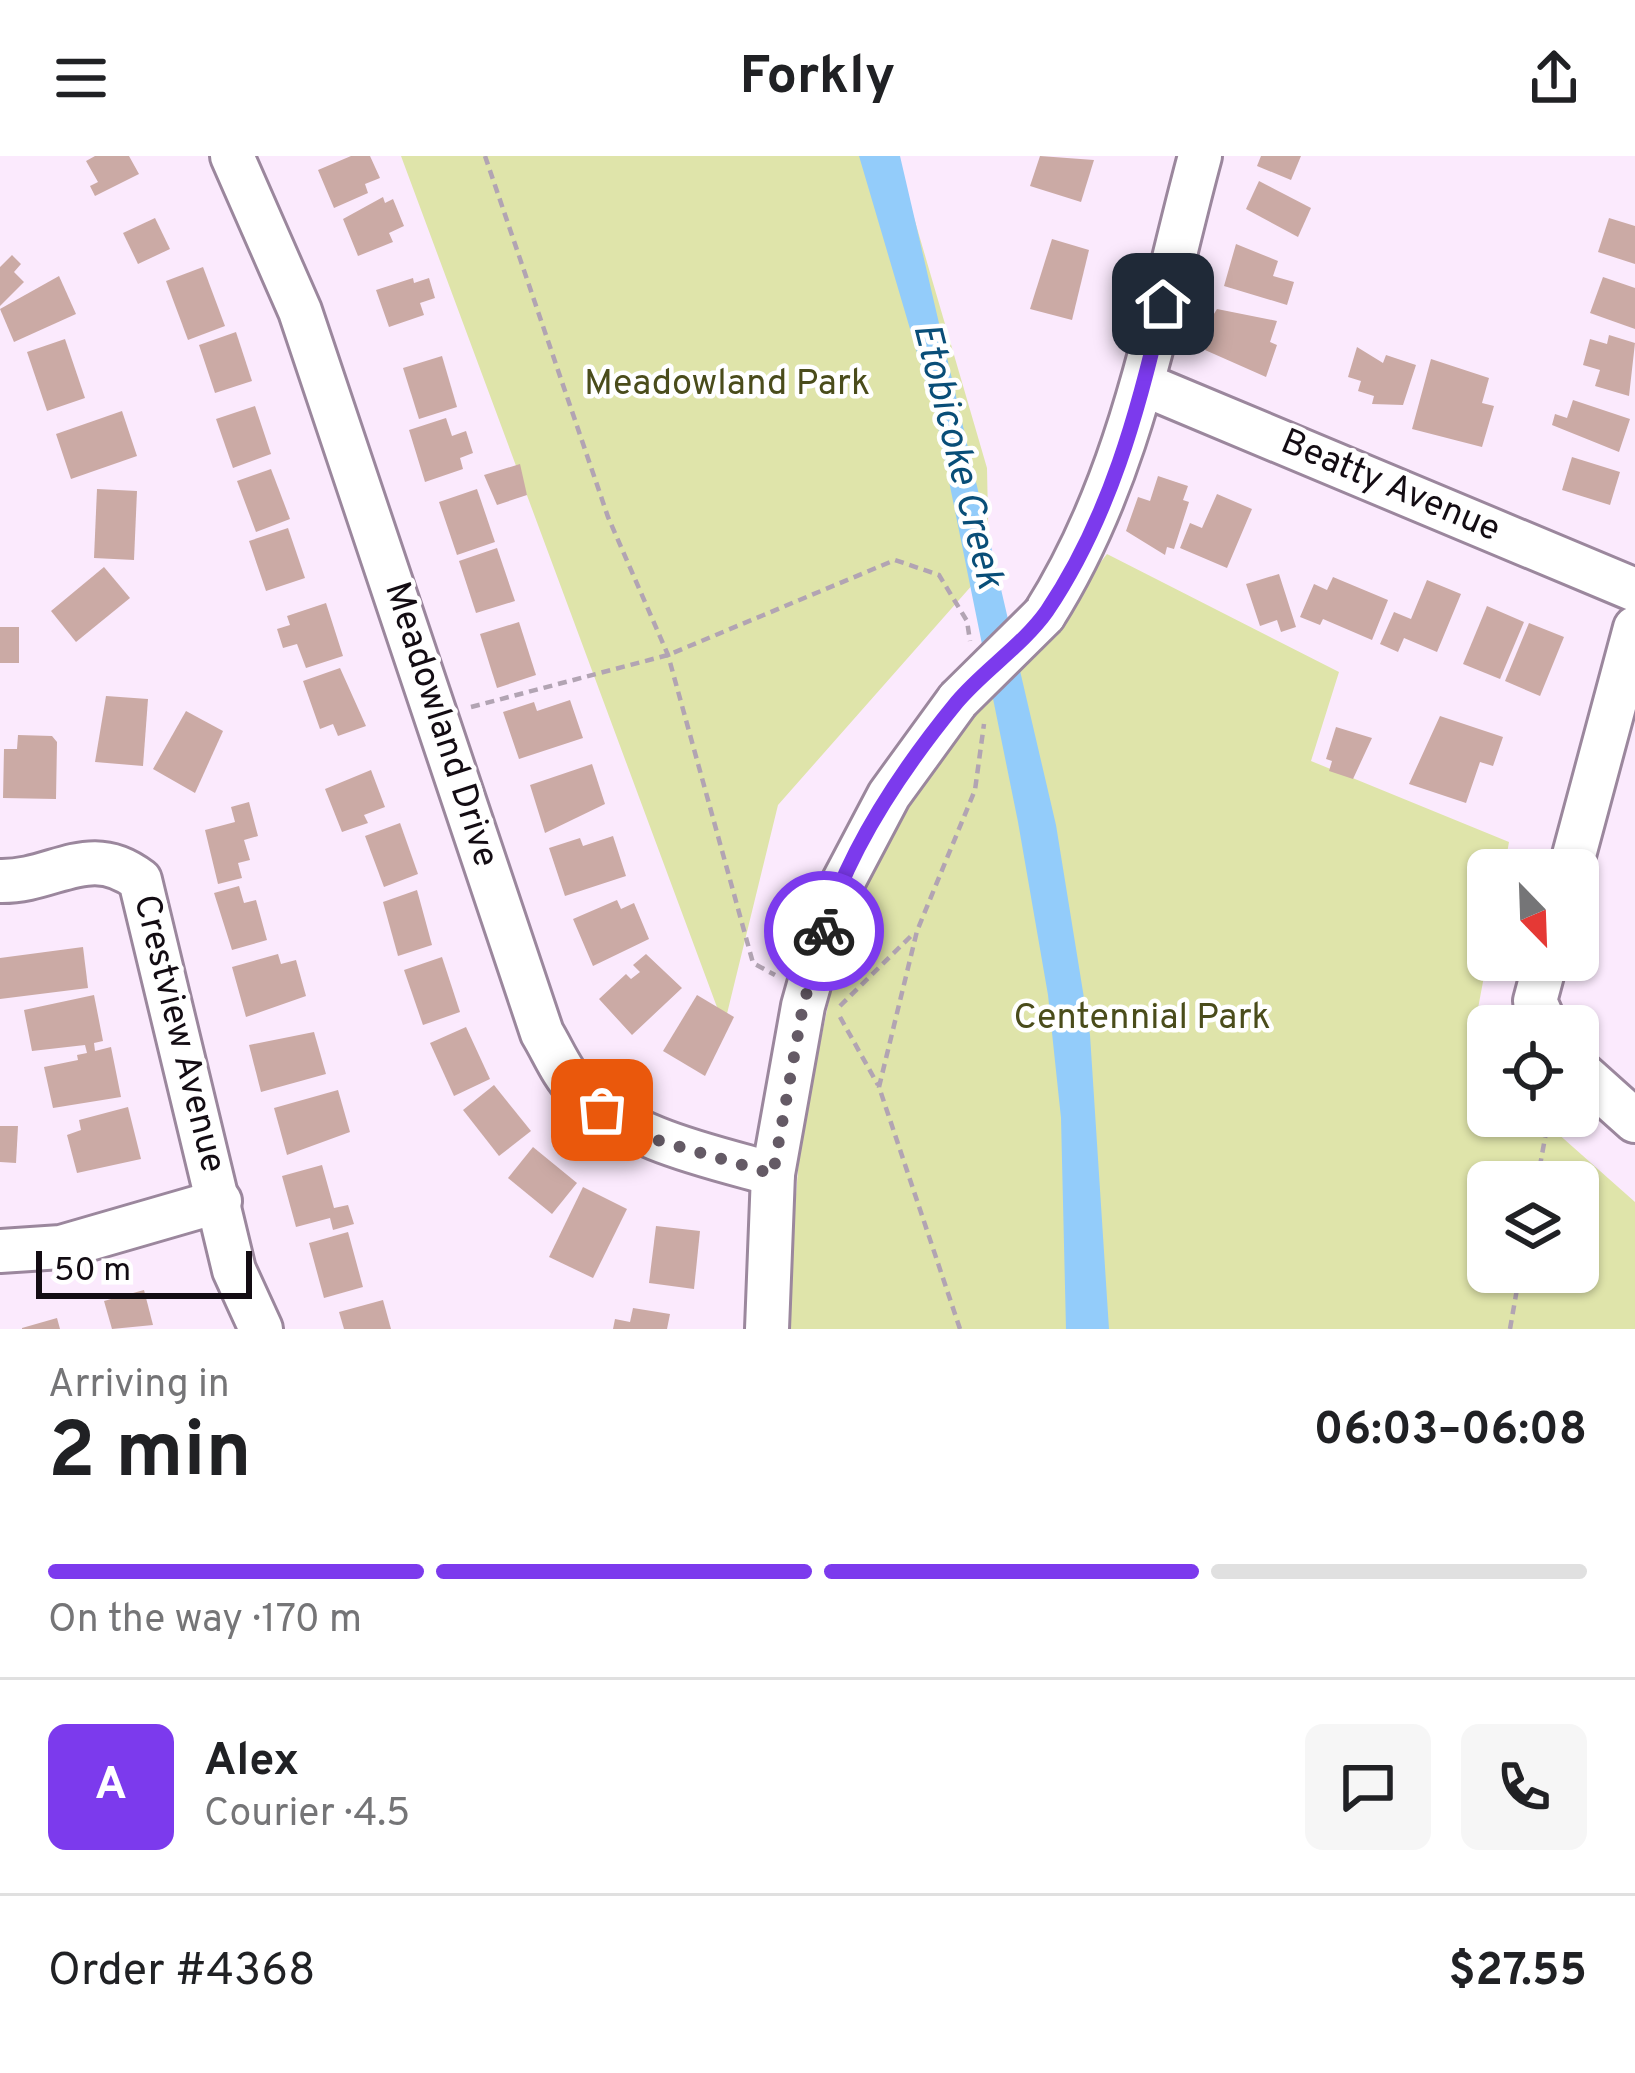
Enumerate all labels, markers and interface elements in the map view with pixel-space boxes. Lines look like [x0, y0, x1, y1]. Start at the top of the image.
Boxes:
text: Forkly [740, 44, 895, 113]
icon: menu [48, 45, 114, 111]
icon: share [1521, 45, 1587, 111]
pin [1112, 253, 1214, 355]
icon: home [1130, 271, 1196, 337]
water label: Etobicoke Creek [899, 318, 1013, 595]
park label: Meadowland Park [584, 362, 870, 408]
street label: Beatty Avenue [1273, 420, 1507, 554]
street label: Meadowland Drive [372, 577, 508, 873]
north arrow [1467, 849, 1599, 981]
map controls [1467, 849, 1599, 1293]
courier [764, 871, 884, 991]
street label: Crestview Avenue [121, 890, 235, 1178]
icon: bike [791, 898, 857, 964]
park label: Centennial Park [1013, 996, 1271, 1042]
button: locate [1467, 1005, 1599, 1137]
pin [551, 1059, 653, 1161]
icon: bag [569, 1077, 635, 1143]
button: layers [1467, 1161, 1599, 1293]
scale bar [36, 1245, 252, 1298]
text: 50 m [54, 1251, 131, 1293]
text: Arriving in [48, 1362, 230, 1411]
text: 06:03–06:08 [1314, 1403, 1587, 1460]
text: 2 min [48, 1406, 252, 1505]
text: On the way · 170 m [48, 1597, 362, 1646]
button: chat [1305, 1724, 1431, 1850]
button: phone [1461, 1724, 1587, 1850]
text: Alex [204, 1734, 299, 1791]
text: A [95, 1758, 127, 1815]
text: Courier · 4.5 [204, 1791, 410, 1840]
text: Order #4368 [48, 1944, 316, 2001]
text: $27.55 [1448, 1944, 1587, 2001]

